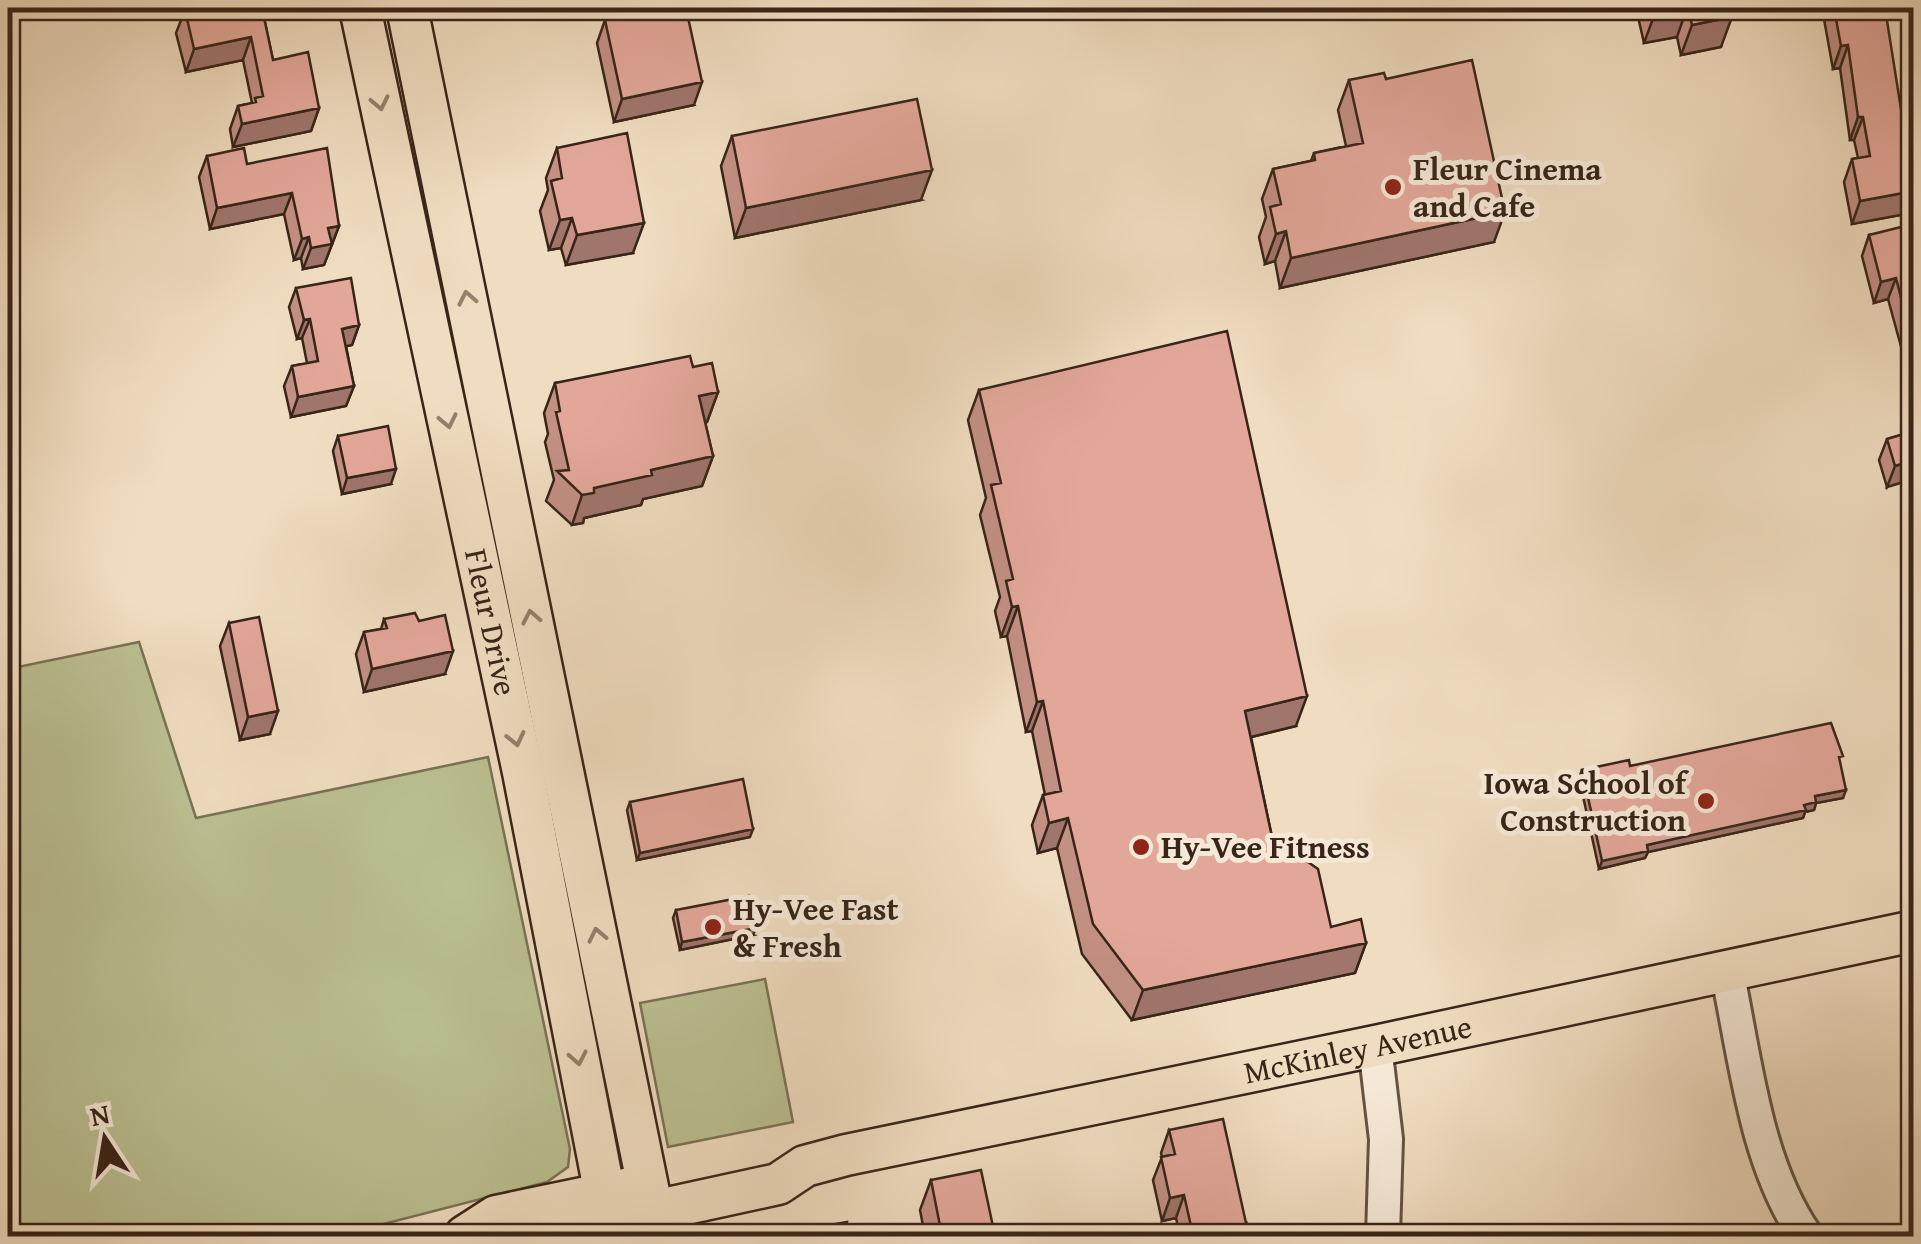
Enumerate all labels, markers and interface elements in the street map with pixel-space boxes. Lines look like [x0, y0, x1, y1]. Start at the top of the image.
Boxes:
one-way arrow [369, 94, 390, 111]
place label: Fleur Cinema and Cafe [1413, 145, 1602, 229]
marker: Fleur Cinema and Cafe [1382, 176, 1404, 198]
one-way arrow [457, 290, 478, 307]
one-way arrow [436, 412, 457, 429]
street label: Fleur Drive [453, 544, 530, 700]
one-way arrow [522, 609, 543, 626]
one-way arrow [504, 730, 525, 747]
place label: Iowa School of Construction [1483, 759, 1690, 843]
marker: Iowa School of Construction [1695, 790, 1717, 812]
place label: Hy-Vee Fitness [1161, 823, 1370, 870]
marker: Hy-Vee Fitness [1130, 836, 1152, 858]
place label: Hy-Vee Fast & Fresh [733, 885, 899, 969]
marker: Hy-Vee Fast & Fresh [702, 916, 724, 938]
one-way arrow [587, 927, 608, 944]
street label: McKinley Avenue [1239, 1002, 1476, 1095]
one-way arrow [567, 1049, 588, 1066]
north arrow [55, 1089, 155, 1189]
text: N [86, 1092, 113, 1136]

